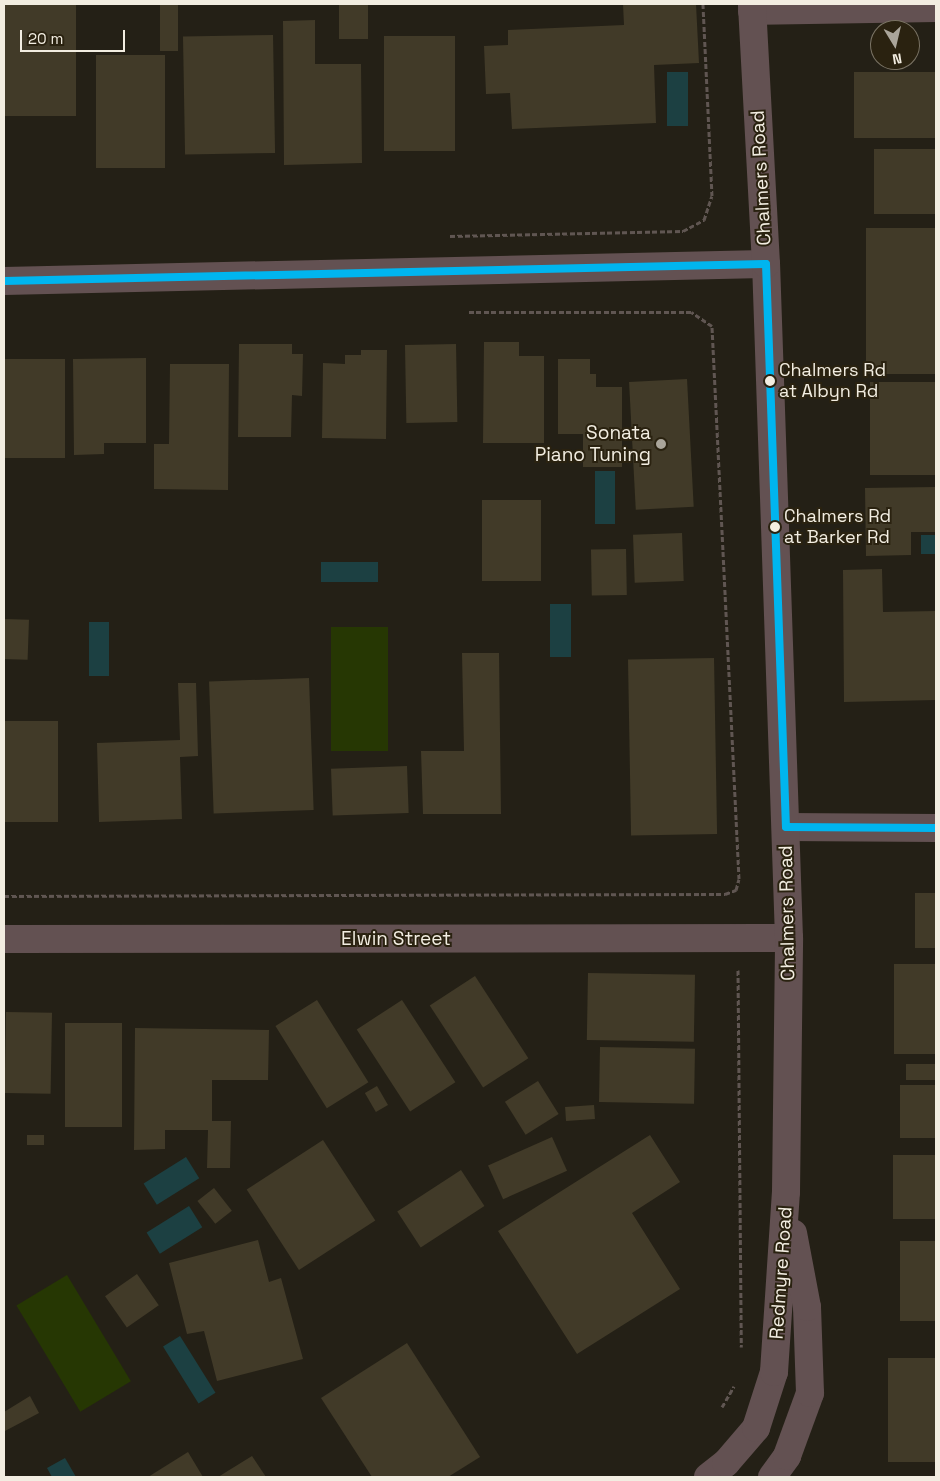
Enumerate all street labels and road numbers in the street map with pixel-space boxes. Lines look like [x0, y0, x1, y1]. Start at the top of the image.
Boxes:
street label: Chalmers Road [746, 110, 776, 246]
street label: Chalmers Road [774, 845, 800, 981]
street label: Elwin Street [341, 928, 451, 950]
street label: Redmyre Road [765, 1206, 797, 1340]

